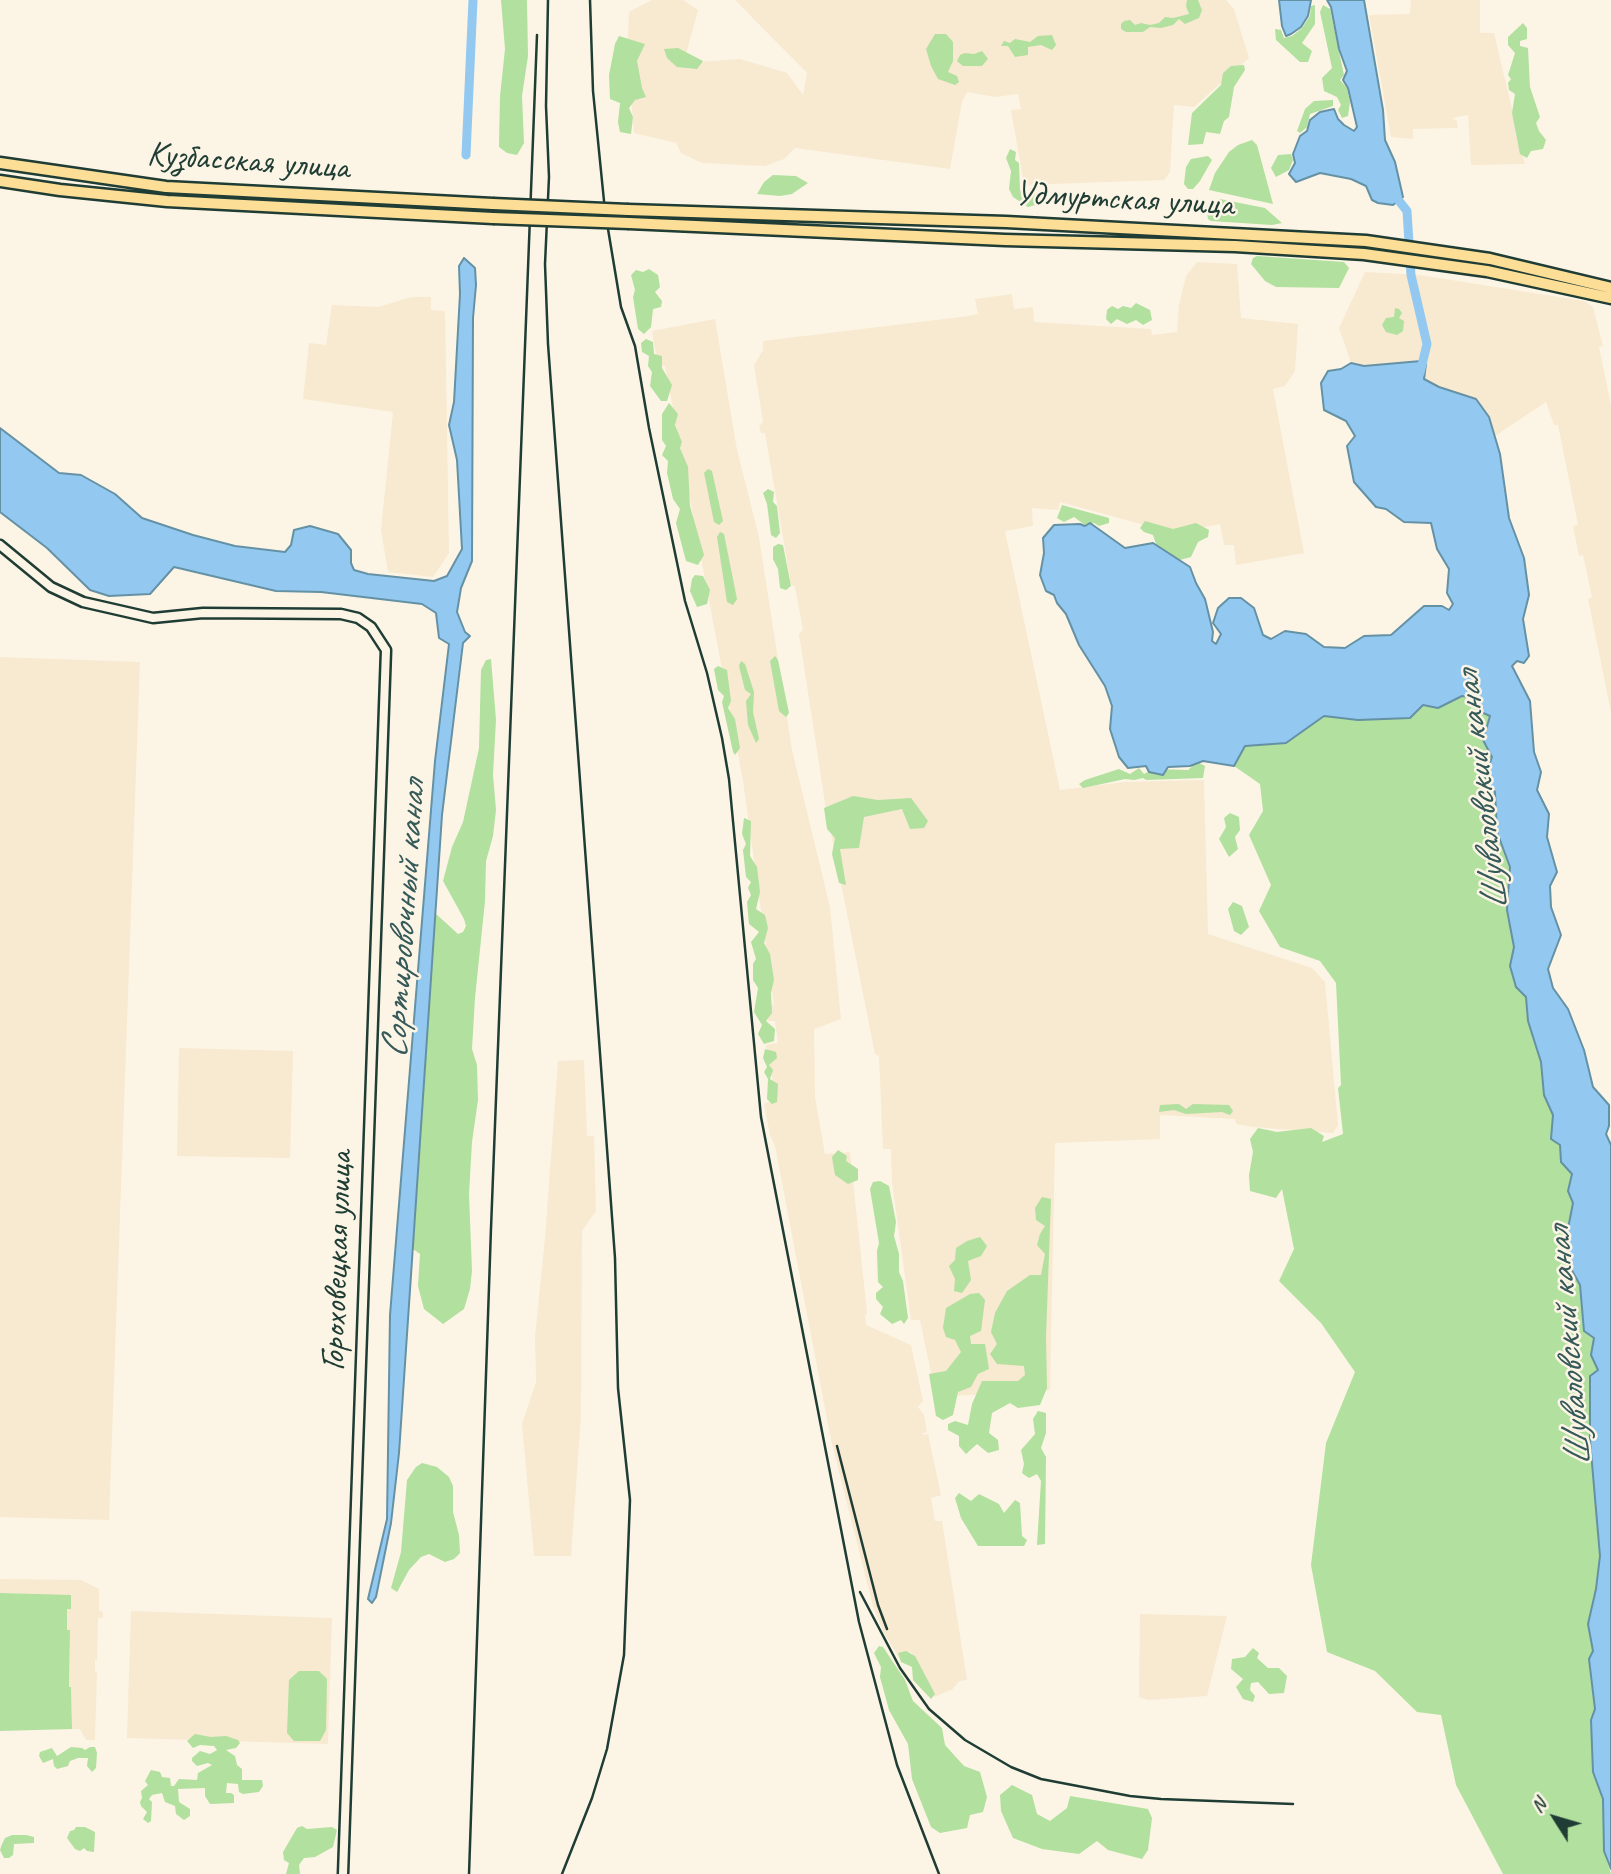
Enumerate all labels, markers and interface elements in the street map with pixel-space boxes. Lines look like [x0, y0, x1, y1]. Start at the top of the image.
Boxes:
street label: Кузбасская улица [146, 134, 350, 190]
street label: Удмуртская улица [1014, 173, 1234, 227]
water label: Шуваловский канал [1446, 669, 1520, 913]
water label: Сортировочный канал [373, 780, 437, 1060]
street label: Гороховецкая улица [313, 1150, 363, 1372]
water label: Шуваловский канал [1537, 1226, 1603, 1468]
north arrow [1520, 1783, 1590, 1853]
text: N [1525, 1793, 1551, 1817]

